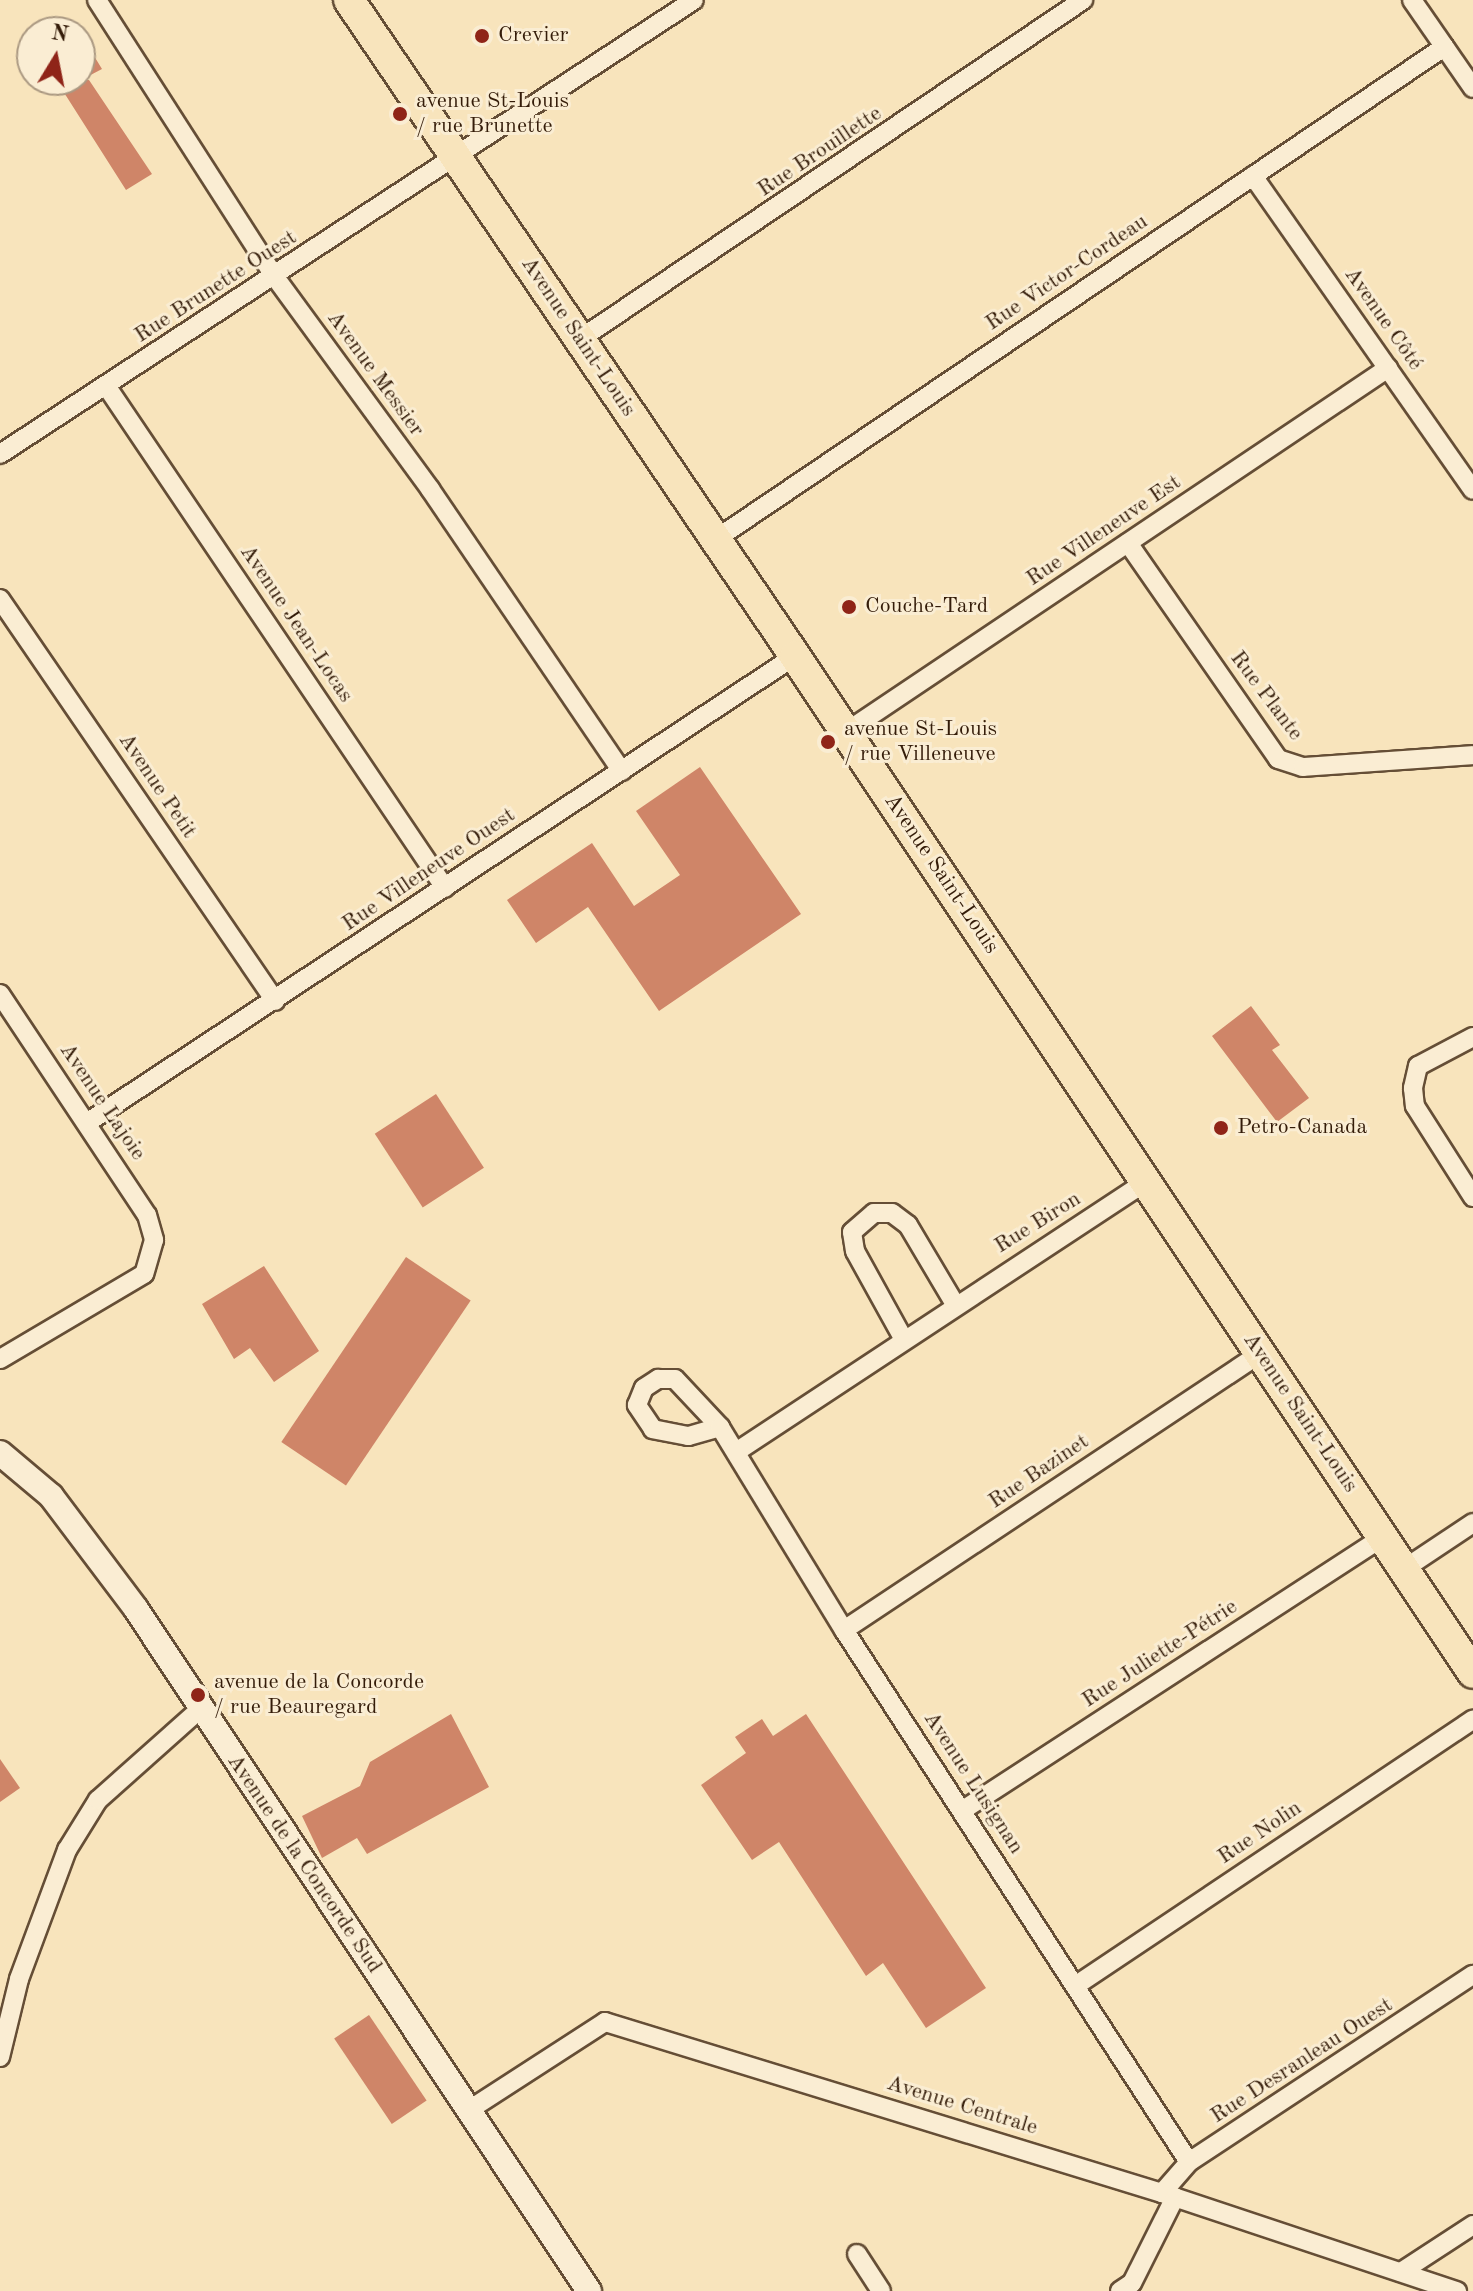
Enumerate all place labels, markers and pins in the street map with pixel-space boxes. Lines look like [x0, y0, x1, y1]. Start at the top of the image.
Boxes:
place label: Crevier [498, 23, 569, 49]
marker: Crevier [473, 27, 491, 45]
place label: avenue St-Louis / rue Brunette [416, 88, 569, 140]
marker: avenue St-Louis / rue Brunette [391, 105, 409, 123]
place label: Couche-Tard [865, 594, 988, 620]
marker: Couche-Tard [840, 598, 858, 616]
place label: avenue St-Louis / rue Villeneuve [844, 716, 997, 768]
marker: avenue St-Louis / rue Villeneuve [819, 733, 837, 751]
place label: Petro-Canada [1237, 1115, 1367, 1141]
marker: Petro-Canada [1212, 1119, 1230, 1137]
place label: avenue de la Concorde / rue Beauregard [214, 1669, 424, 1720]
marker: avenue de la Concorde / rue Beauregard [189, 1686, 207, 1704]

